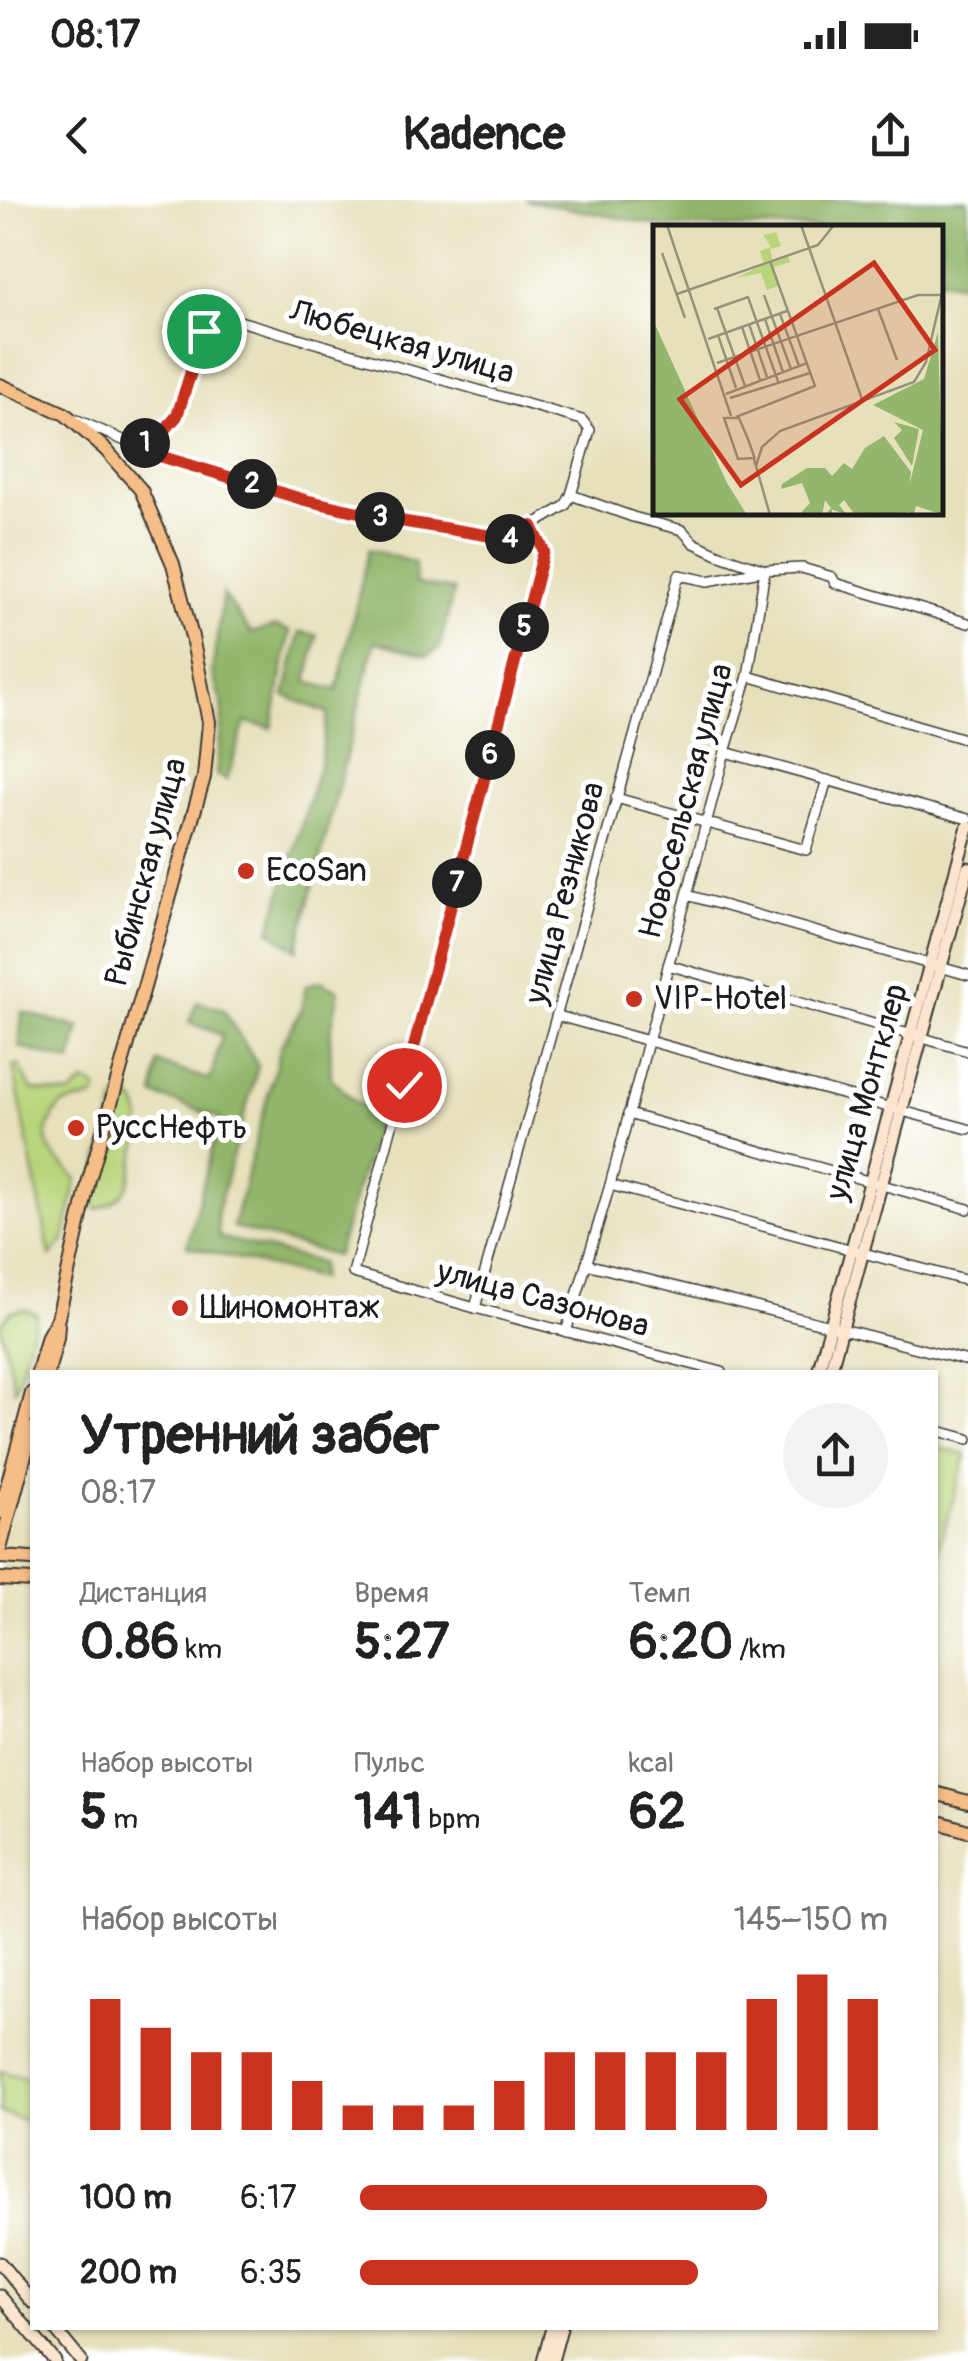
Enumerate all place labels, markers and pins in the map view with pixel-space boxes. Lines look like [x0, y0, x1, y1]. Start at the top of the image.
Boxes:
pin [162, 289, 247, 374]
pin: 1 [120, 418, 170, 468]
pin: 2 [227, 459, 277, 509]
pin: 3 [355, 492, 405, 542]
pin: 4 [485, 514, 535, 564]
pin: 5 [499, 602, 549, 652]
pin: 6 [465, 730, 515, 780]
place label: EcoSan [266, 851, 367, 891]
pin: 7 [432, 858, 482, 908]
marker: EcoSan [235, 860, 257, 882]
place label: VIP-Hotel [654, 979, 787, 1019]
marker: VIP-Hotel [623, 988, 645, 1010]
pin [362, 1043, 447, 1128]
place label: РуссНефть [96, 1108, 247, 1148]
marker: РуссНефть [65, 1117, 87, 1139]
place label: Шиномонтаж [200, 1288, 380, 1328]
marker: Шиномонтаж [169, 1297, 191, 1319]

